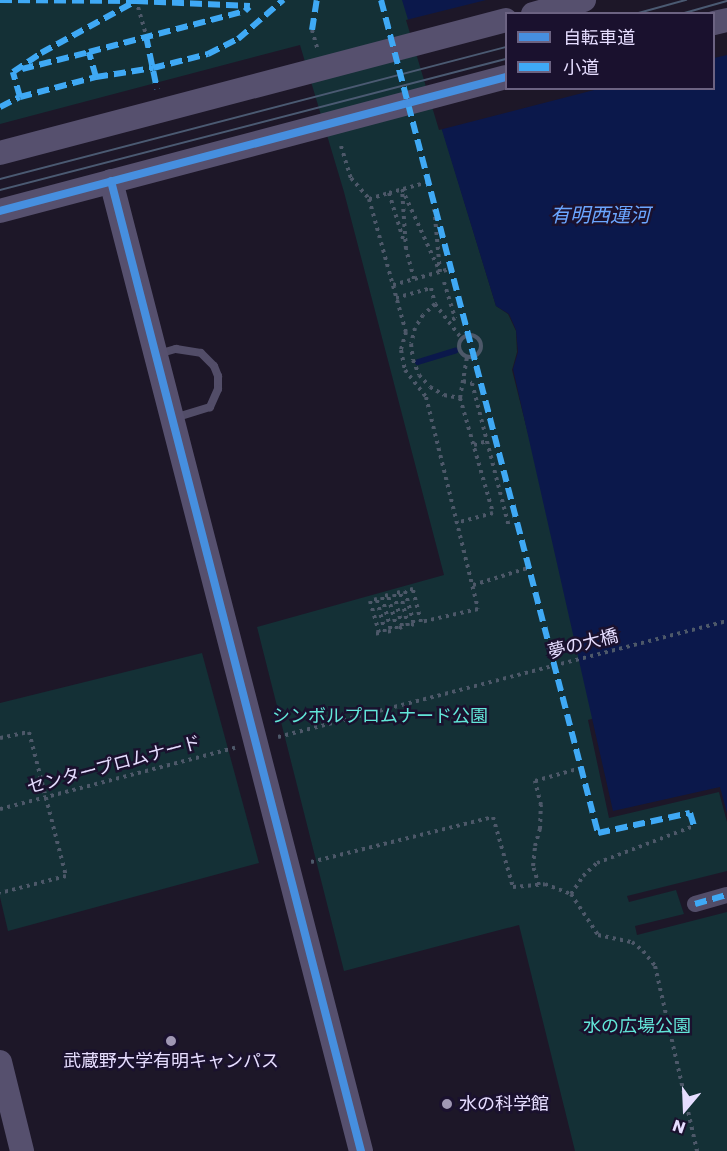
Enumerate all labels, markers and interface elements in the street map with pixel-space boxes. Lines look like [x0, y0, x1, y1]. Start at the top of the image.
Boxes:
legend [505, 12, 715, 90]
text: 自転車道 [563, 25, 635, 50]
text: 小道 [563, 55, 599, 80]
water label: 有明西運河 [550, 203, 650, 227]
street label: 夢の大橋 [545, 625, 621, 663]
park label: シンボルプロムナード公園 [272, 705, 488, 727]
street label: センタープロムナード [24, 731, 204, 799]
park label: 水の広場公園 [583, 1015, 691, 1037]
marker: 武蔵野大学有明キャンパス [164, 1034, 178, 1048]
place label: 武蔵野大学有明キャンパス [63, 1050, 279, 1072]
north arrow [655, 1079, 715, 1139]
place label: 水の科学館 [459, 1093, 549, 1115]
marker: 水の科学館 [440, 1097, 454, 1111]
text: N [670, 1114, 688, 1139]

